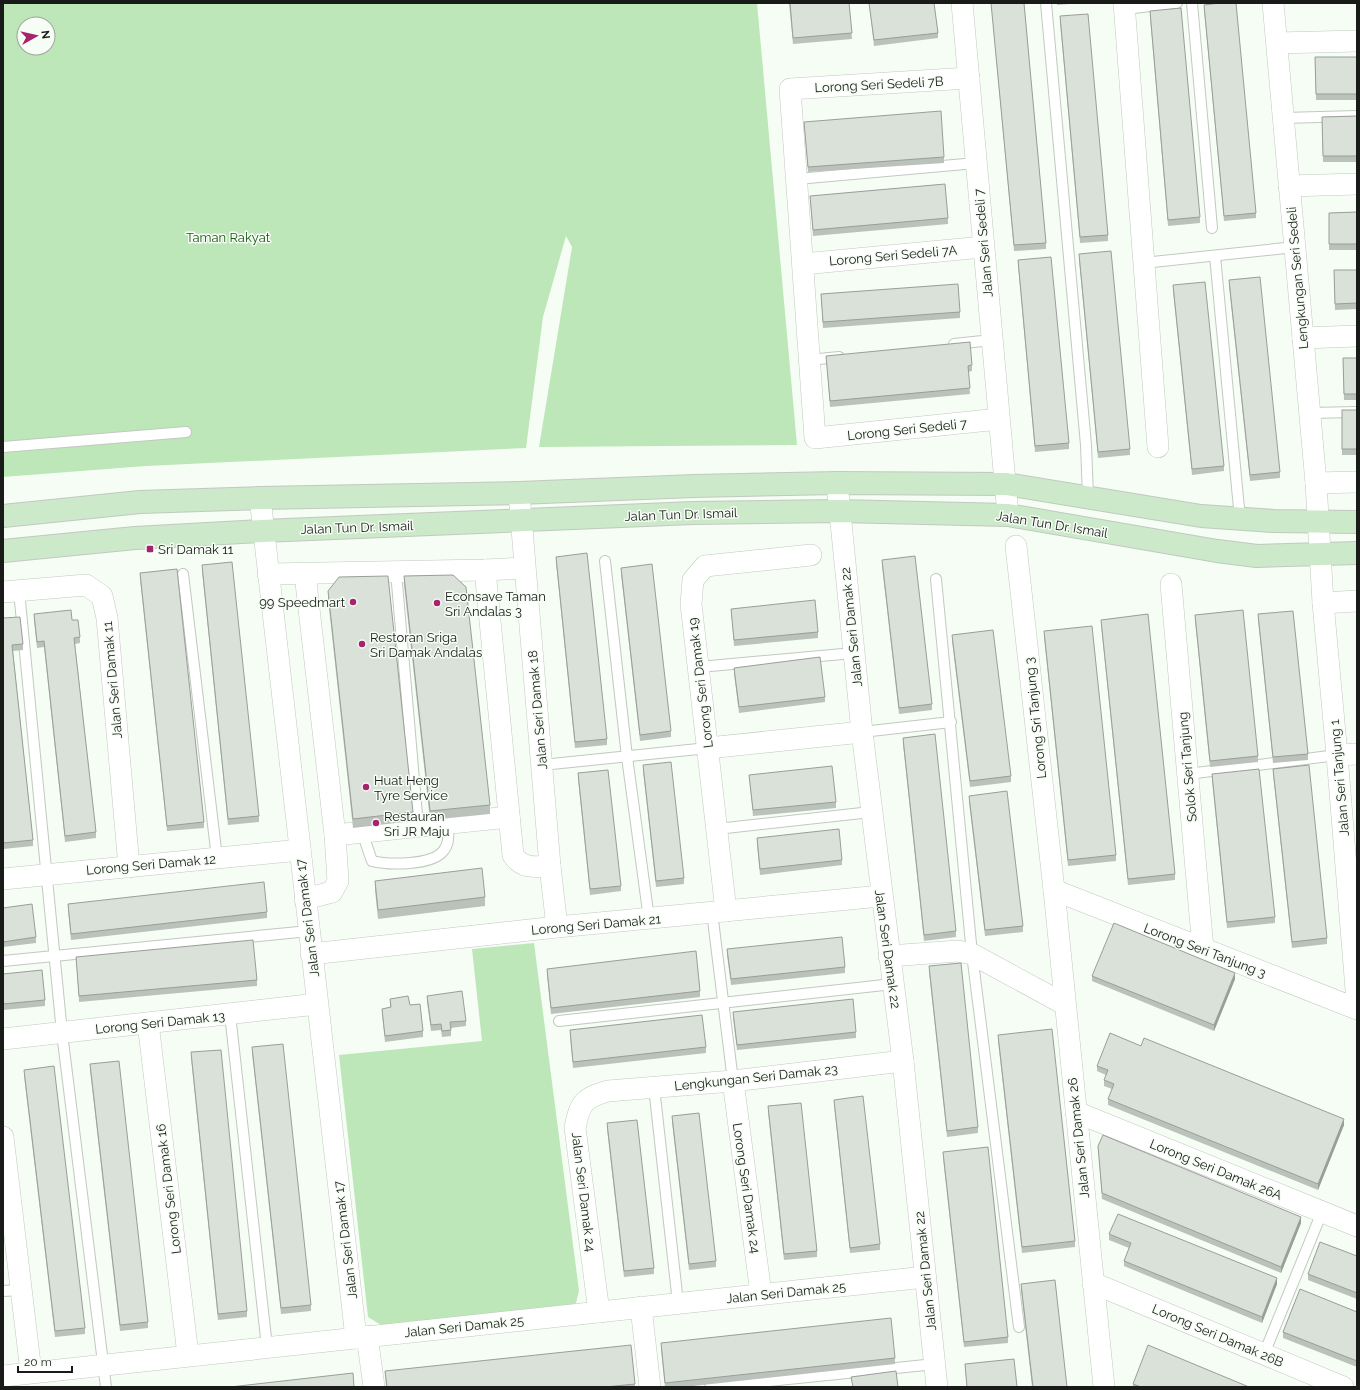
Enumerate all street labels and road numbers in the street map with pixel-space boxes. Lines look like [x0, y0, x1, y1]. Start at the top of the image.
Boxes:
street label: Lorong Seri Sedeli 7B [814, 74, 944, 95]
street label: Jalan Seri Sedeli 7 [971, 188, 996, 298]
street label: Lengkungan Seri Sedeli [1284, 206, 1311, 350]
street label: Lorong Seri Sedeli 7A [828, 242, 958, 269]
street label: Lorong Seri Sedeli 7 [846, 416, 968, 443]
street label: Jalan Tun Dr. Ismail [624, 505, 738, 524]
street label: Jalan Tun Dr. Ismail [995, 508, 1109, 541]
street label: Jalan Tun Dr. Ismail [300, 518, 414, 537]
street label: Jalan Seri Damak 22 [838, 566, 865, 687]
street label: Lorong Seri Damak 19 [685, 617, 716, 749]
street label: Jalan Seri Damak 11 [100, 620, 125, 739]
street label: Jalan Seri Damak 18 [525, 649, 550, 770]
street label: Lorong Sri Tanjung 3 [1022, 656, 1049, 779]
street label: Solok Seri Tanjung [1175, 711, 1200, 823]
street label: Jalan Seri Tanjung 1 [1327, 719, 1352, 837]
street label: Lorong Seri Damak 12 [85, 851, 217, 878]
street label: Jalan Seri Damak 17 [293, 858, 322, 978]
street label: Jalan Seri Damak 22 [872, 889, 903, 1010]
street label: Lorong Seri Damak 21 [530, 911, 662, 938]
street label: Lorong Seri Tanjung 3 [1142, 920, 1268, 981]
street label: Lorong Seri Damak 13 [94, 1008, 226, 1037]
street label: Lengkungan Seri Damak 23 [674, 1061, 839, 1094]
street label: Jalan Seri Damak 26 [1065, 1077, 1092, 1199]
street label: Lorong Seri Damak 24 [730, 1122, 763, 1254]
street label: Lorong Seri Damak 16 [153, 1123, 184, 1255]
street label: Jalan Seri Damak 24 [569, 1131, 598, 1253]
street label: Lorong Seri Damak 26A [1148, 1136, 1284, 1203]
street label: Jalan Seri Damak 17 [331, 1180, 360, 1300]
street label: Jalan Seri Damak 22 [912, 1210, 939, 1331]
street label: Jalan Seri Damak 25 [725, 1279, 847, 1306]
street label: Lorong Seri Damak 26B [1150, 1301, 1286, 1370]
street label: Jalan Seri Damak 25 [403, 1313, 525, 1340]

